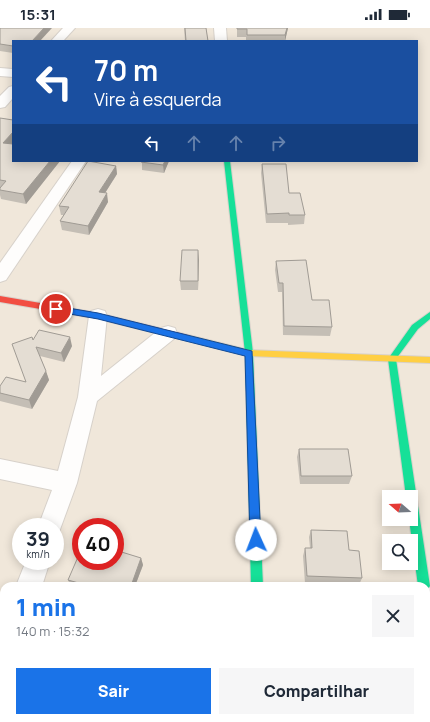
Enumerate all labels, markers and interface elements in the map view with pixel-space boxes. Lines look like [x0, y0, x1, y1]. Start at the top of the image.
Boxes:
text: 15:31 [20, 4, 56, 25]
text: 70 m [94, 51, 158, 89]
icon: left [28, 56, 80, 108]
text: Vire à esquerda [94, 87, 222, 111]
icon: left [141, 132, 163, 154]
icon: ahead [183, 132, 205, 154]
icon: ahead [225, 132, 247, 154]
icon: right [267, 132, 289, 154]
pin [39, 292, 73, 326]
icon: arrive [45, 298, 67, 320]
north arrow [382, 490, 418, 526]
map controls [382, 490, 418, 570]
speed limit sign: 40 [72, 518, 124, 570]
position arrow [235, 519, 277, 561]
text: 39 [26, 525, 50, 552]
button: search [382, 534, 418, 570]
text: km/h [26, 547, 50, 561]
text: 1 min [16, 590, 76, 623]
button: close [372, 595, 414, 637]
text: 140 m · 15:32 [16, 622, 90, 640]
button: Sair [16, 668, 211, 714]
button: Compartilhar [219, 668, 414, 714]

